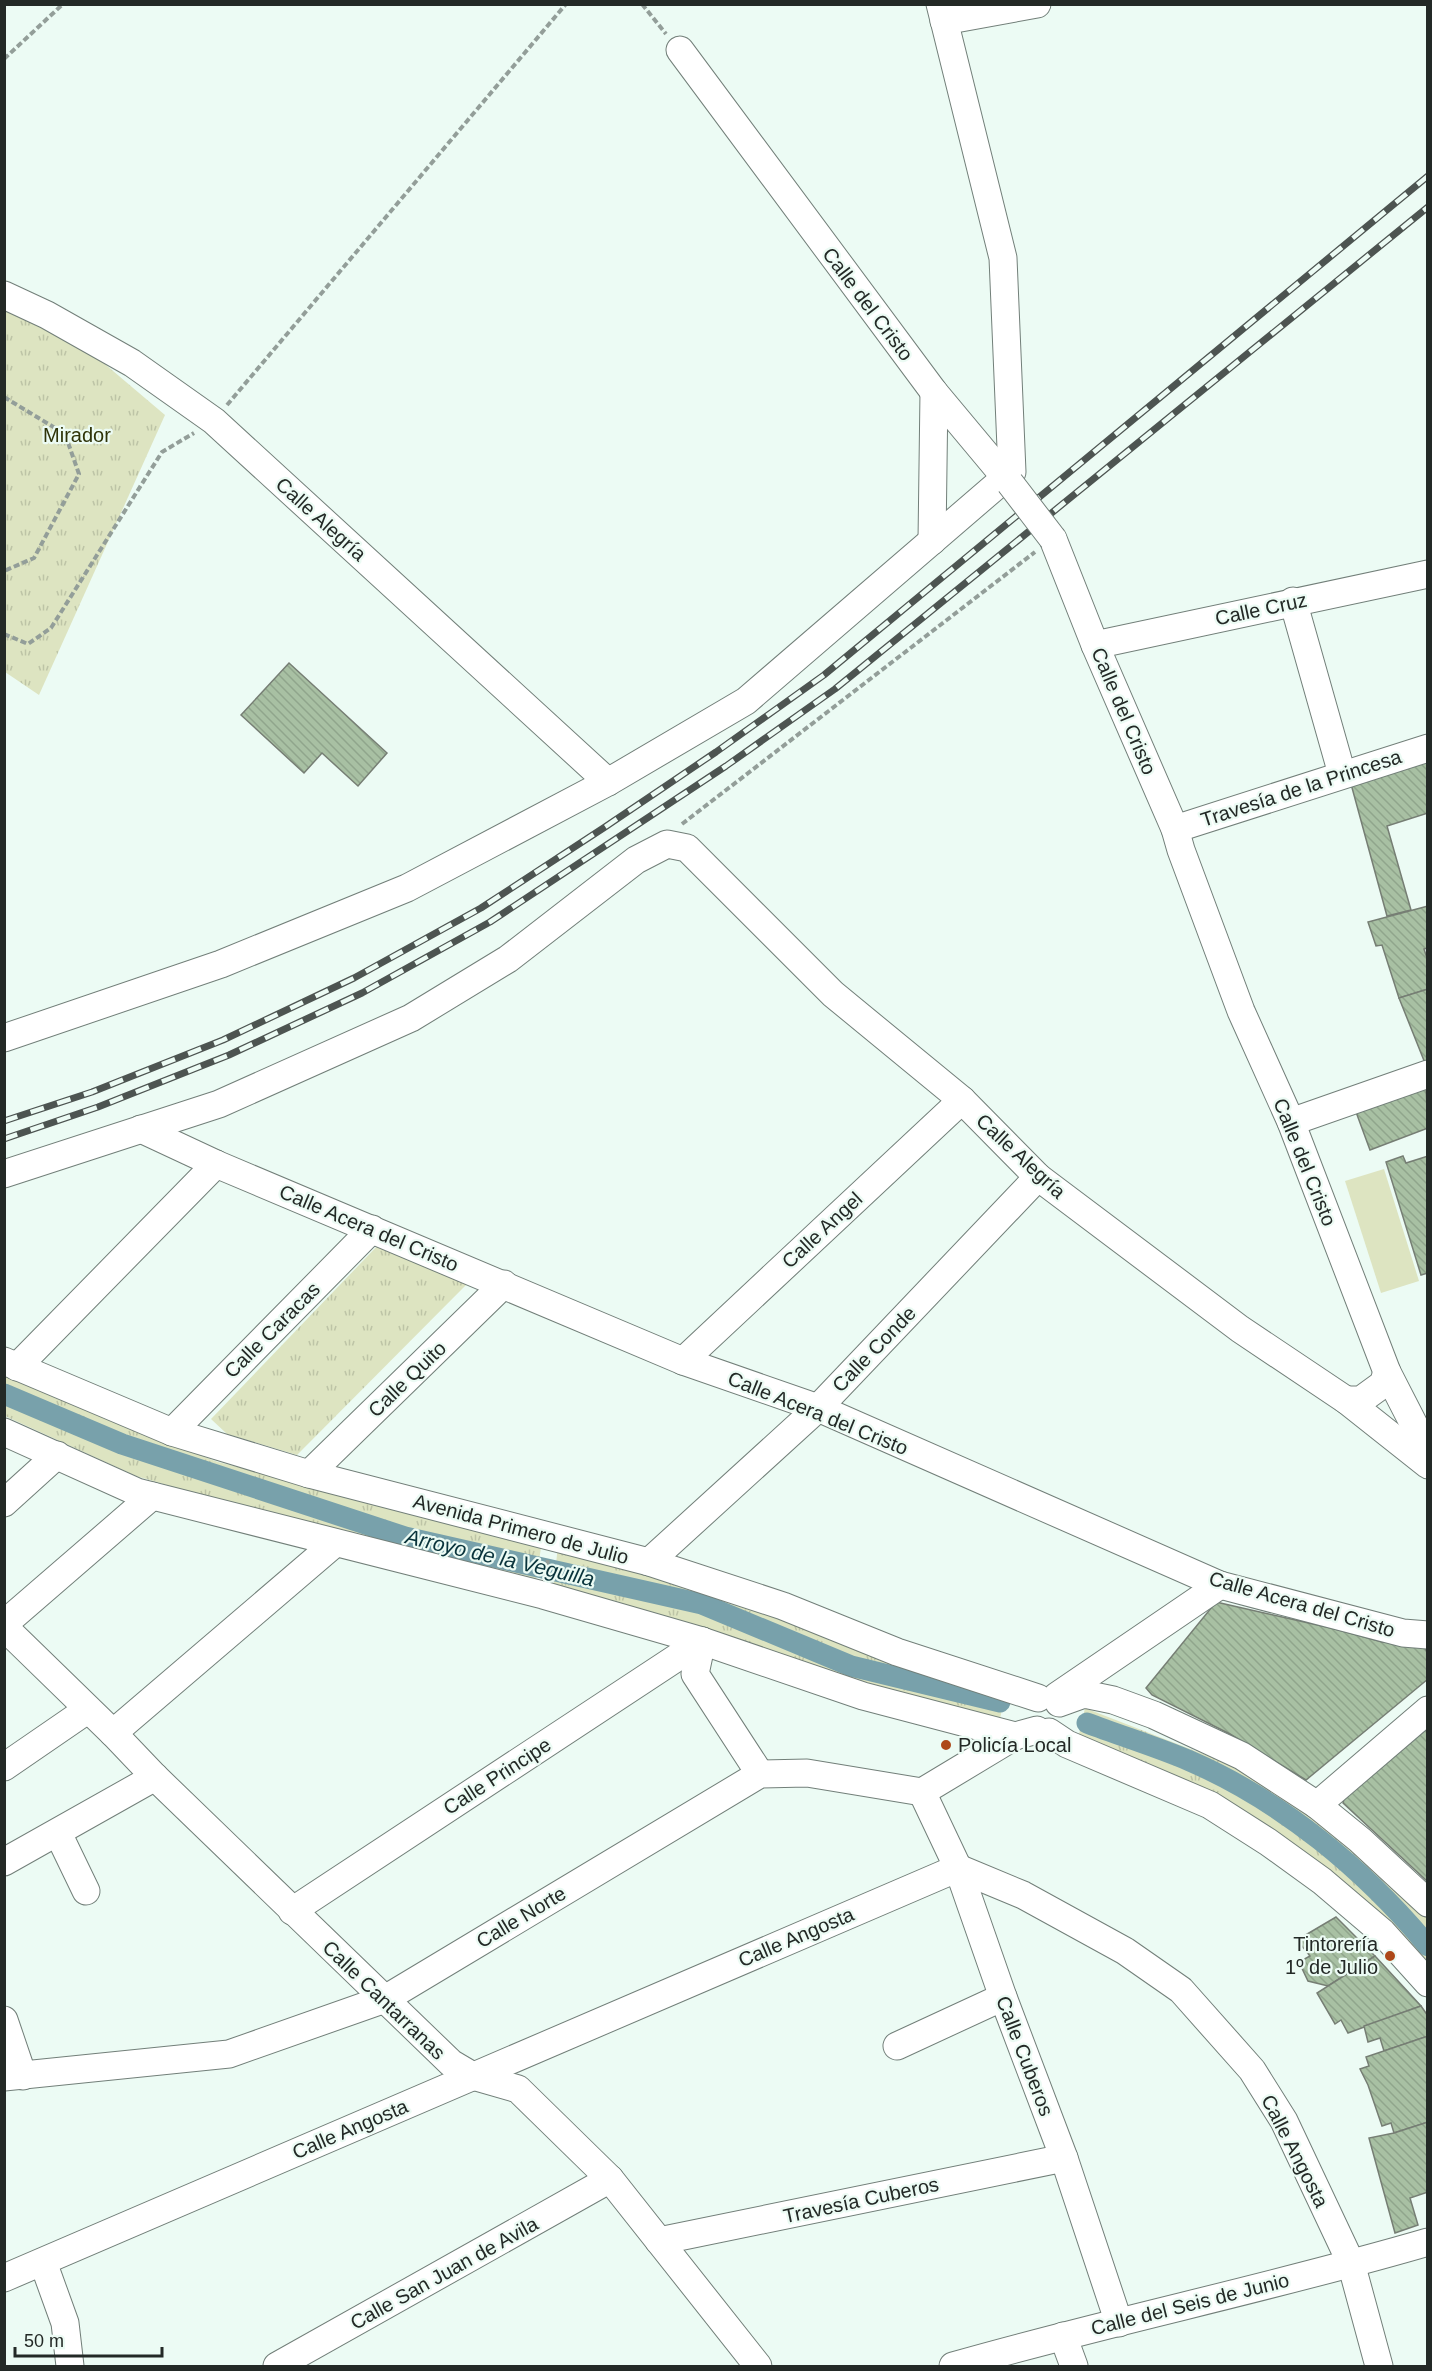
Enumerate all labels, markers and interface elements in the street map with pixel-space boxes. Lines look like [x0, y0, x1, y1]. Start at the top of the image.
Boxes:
street label: Calle del Cristo [818, 243, 918, 365]
park label: Mirador [43, 424, 111, 446]
street label: Calle Alegría [272, 473, 371, 566]
street label: Calle Cruz [1213, 589, 1309, 629]
street label: Calle del Cristo [1087, 644, 1161, 778]
street label: Travesía de la Princesa [1198, 745, 1405, 831]
street label: Calle del Cristo [1269, 1095, 1341, 1229]
street label: Calle Alegría [972, 1109, 1071, 1203]
street label: Calle Acera del Cristo [276, 1180, 462, 1276]
street label: Calle Angel [777, 1187, 867, 1273]
street label: Calle Caracas [220, 1278, 324, 1382]
street label: Calle Conde [828, 1302, 920, 1396]
street label: Calle Quito [364, 1337, 450, 1421]
street label: Calle Acera del Cristo [725, 1367, 911, 1459]
street label: Avenida Primero de Julio [411, 1490, 631, 1568]
water label: Arroyo de la Veguilla [402, 1524, 597, 1590]
street label: Calle Acera del Cristo [1207, 1567, 1397, 1641]
street label: Calle Principe [439, 1733, 555, 1819]
place label: Policía Local [958, 1734, 1071, 1756]
marker: Policía Local [939, 1738, 953, 1752]
street label: Calle Norte [472, 1882, 570, 1952]
street label: Calle Angosta [735, 1902, 858, 1971]
place label: Tintorería 1º de Julio [1285, 1933, 1379, 1978]
street label: Calle Cantarranas [318, 1936, 450, 2064]
marker: Tintorería 1º de Julio [1383, 1949, 1397, 1963]
street label: Calle Cuberos [992, 1993, 1058, 2119]
street label: Calle Angosta [1257, 2091, 1333, 2212]
street label: Calle Angosta [289, 2094, 412, 2163]
street label: Travesía Cuberos [781, 2173, 941, 2227]
street label: Calle San Juan de Avila [346, 2212, 542, 2334]
street label: Calle del Seis de Junio [1089, 2269, 1291, 2339]
scale bar [15, 2320, 162, 2358]
text: 50 m [24, 2331, 64, 2351]

